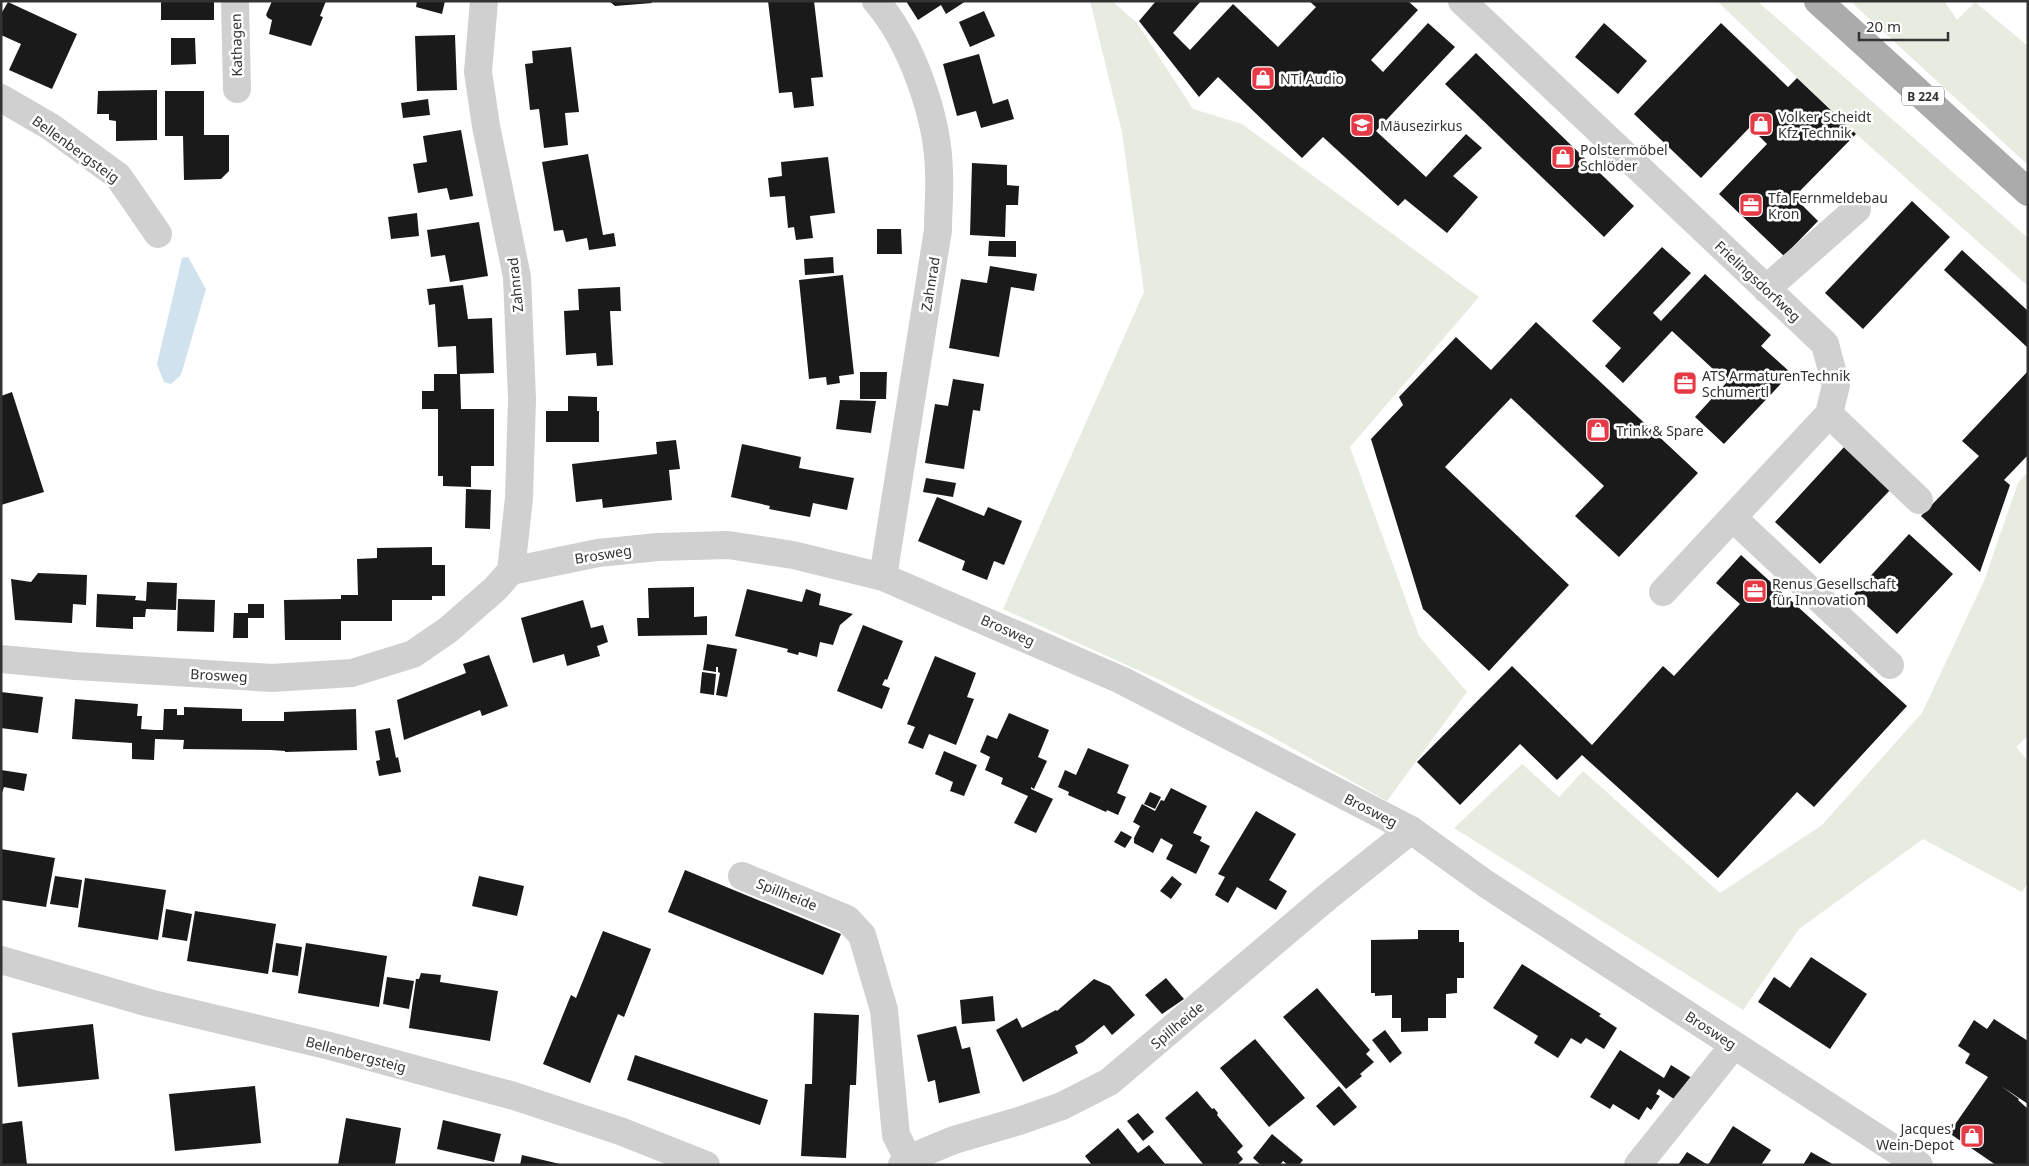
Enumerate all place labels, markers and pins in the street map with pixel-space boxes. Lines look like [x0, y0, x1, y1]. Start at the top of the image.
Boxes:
shop icon: NTi Audio [1250, 65, 1276, 91]
place label: NTi Audio [1280, 69, 1344, 88]
place label: Volker Scheidt Kfz Technik [1778, 107, 1871, 142]
shop icon: Volker Scheidt Kfz Technik [1748, 111, 1774, 137]
school or university icon: Mäusezirkus [1349, 112, 1375, 138]
place label: Mäusezirkus [1380, 116, 1463, 135]
place label: Polstermöbel Schlöder [1580, 140, 1668, 175]
shop icon: Polstermöbel Schlöder [1550, 144, 1576, 170]
place label: Tfa Fernmeldebau Kron [1768, 188, 1888, 223]
office icon: Tfa Fernmeldebau Kron [1738, 192, 1764, 218]
place label: ATS ArmaturenTechnik Schumertl [1702, 366, 1851, 401]
office icon: ATS ArmaturenTechnik Schumertl [1672, 370, 1698, 396]
shop icon: Trink & Spare [1585, 417, 1611, 443]
place label: Trink & Spare [1616, 421, 1704, 440]
place label: Renus Gesellschaft für Innovation [1772, 574, 1896, 609]
office icon: Renus Gesellschaft für Innovation [1742, 578, 1768, 604]
place label: Jacques' Wein-Depot [1876, 1119, 1954, 1154]
shop icon: Jacques' Wein-Depot [1959, 1123, 1985, 1149]

